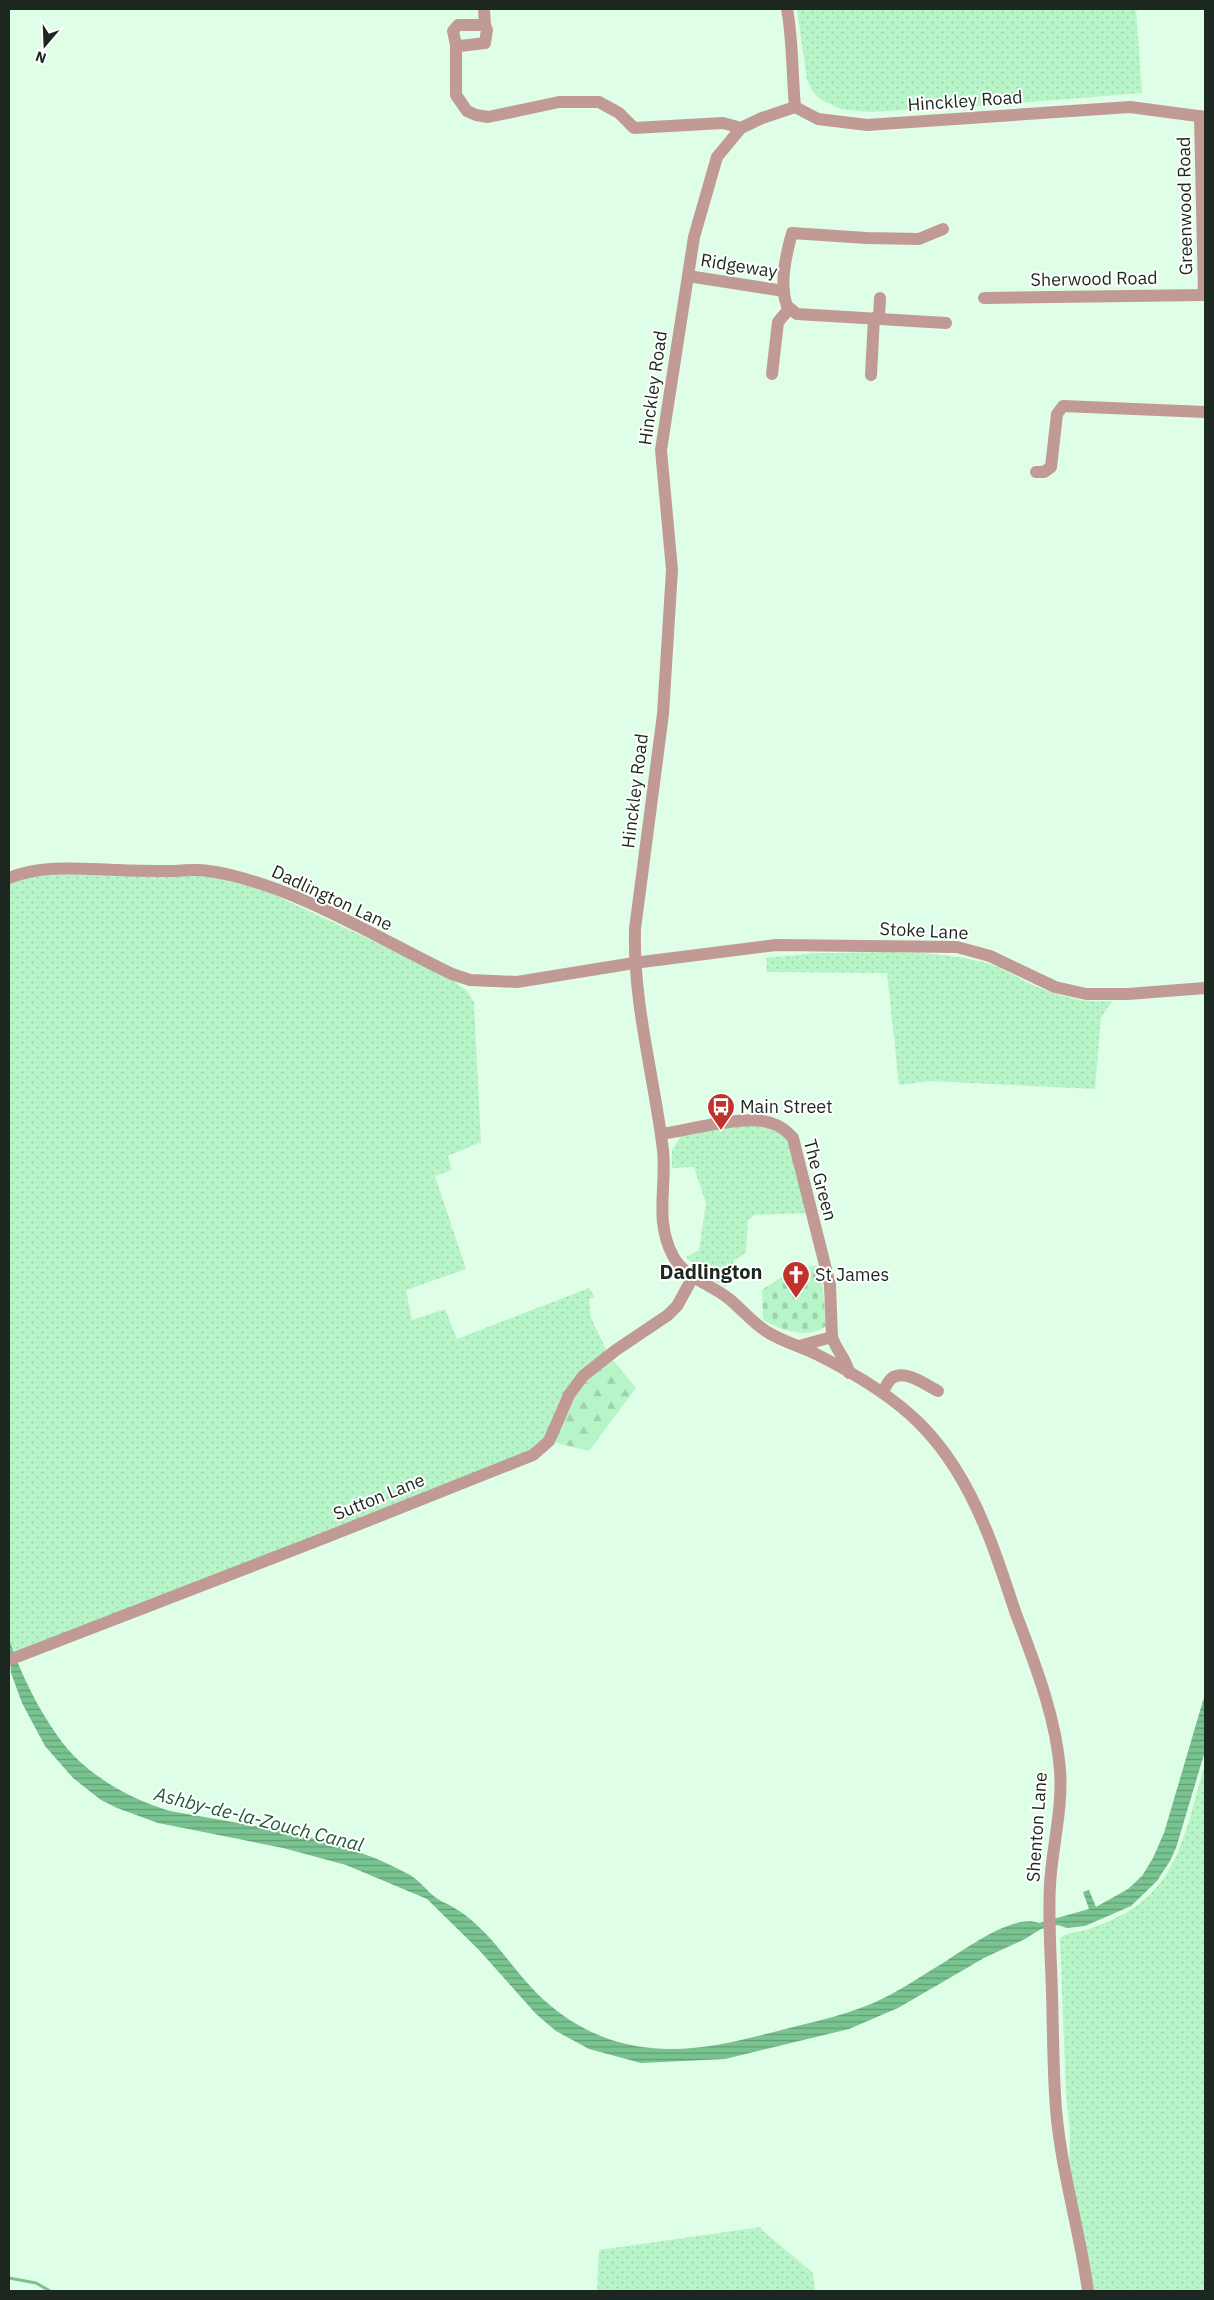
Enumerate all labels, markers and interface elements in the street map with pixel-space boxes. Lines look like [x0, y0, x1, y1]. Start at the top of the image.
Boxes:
north arrow [20, 20, 70, 70]
text: N [33, 47, 48, 67]
street label: Hinckley Road [907, 85, 1023, 116]
street label: Greenwood Road [1172, 136, 1197, 276]
street label: Ridgeway [699, 248, 779, 283]
street label: Sherwood Road [1030, 266, 1158, 291]
street label: Hinckley Road [633, 329, 672, 447]
street label: Hinckley Road [616, 732, 653, 850]
street label: Dadlington Lane [268, 859, 396, 936]
street label: Stoke Lane [879, 917, 969, 944]
bus stop icon: Main Street [706, 1092, 736, 1131]
place label: Main Street [740, 1095, 833, 1118]
street label: The Green [799, 1136, 842, 1223]
district label: Dadlington [660, 1258, 763, 1285]
church icon: St James [781, 1260, 811, 1299]
place label: St James [815, 1263, 889, 1286]
street label: Sutton Lane [330, 1468, 428, 1525]
street label: Shenton Lane [1021, 1771, 1052, 1883]
water label: Ashby-de-la-Zouch Canal [151, 1781, 366, 1857]

